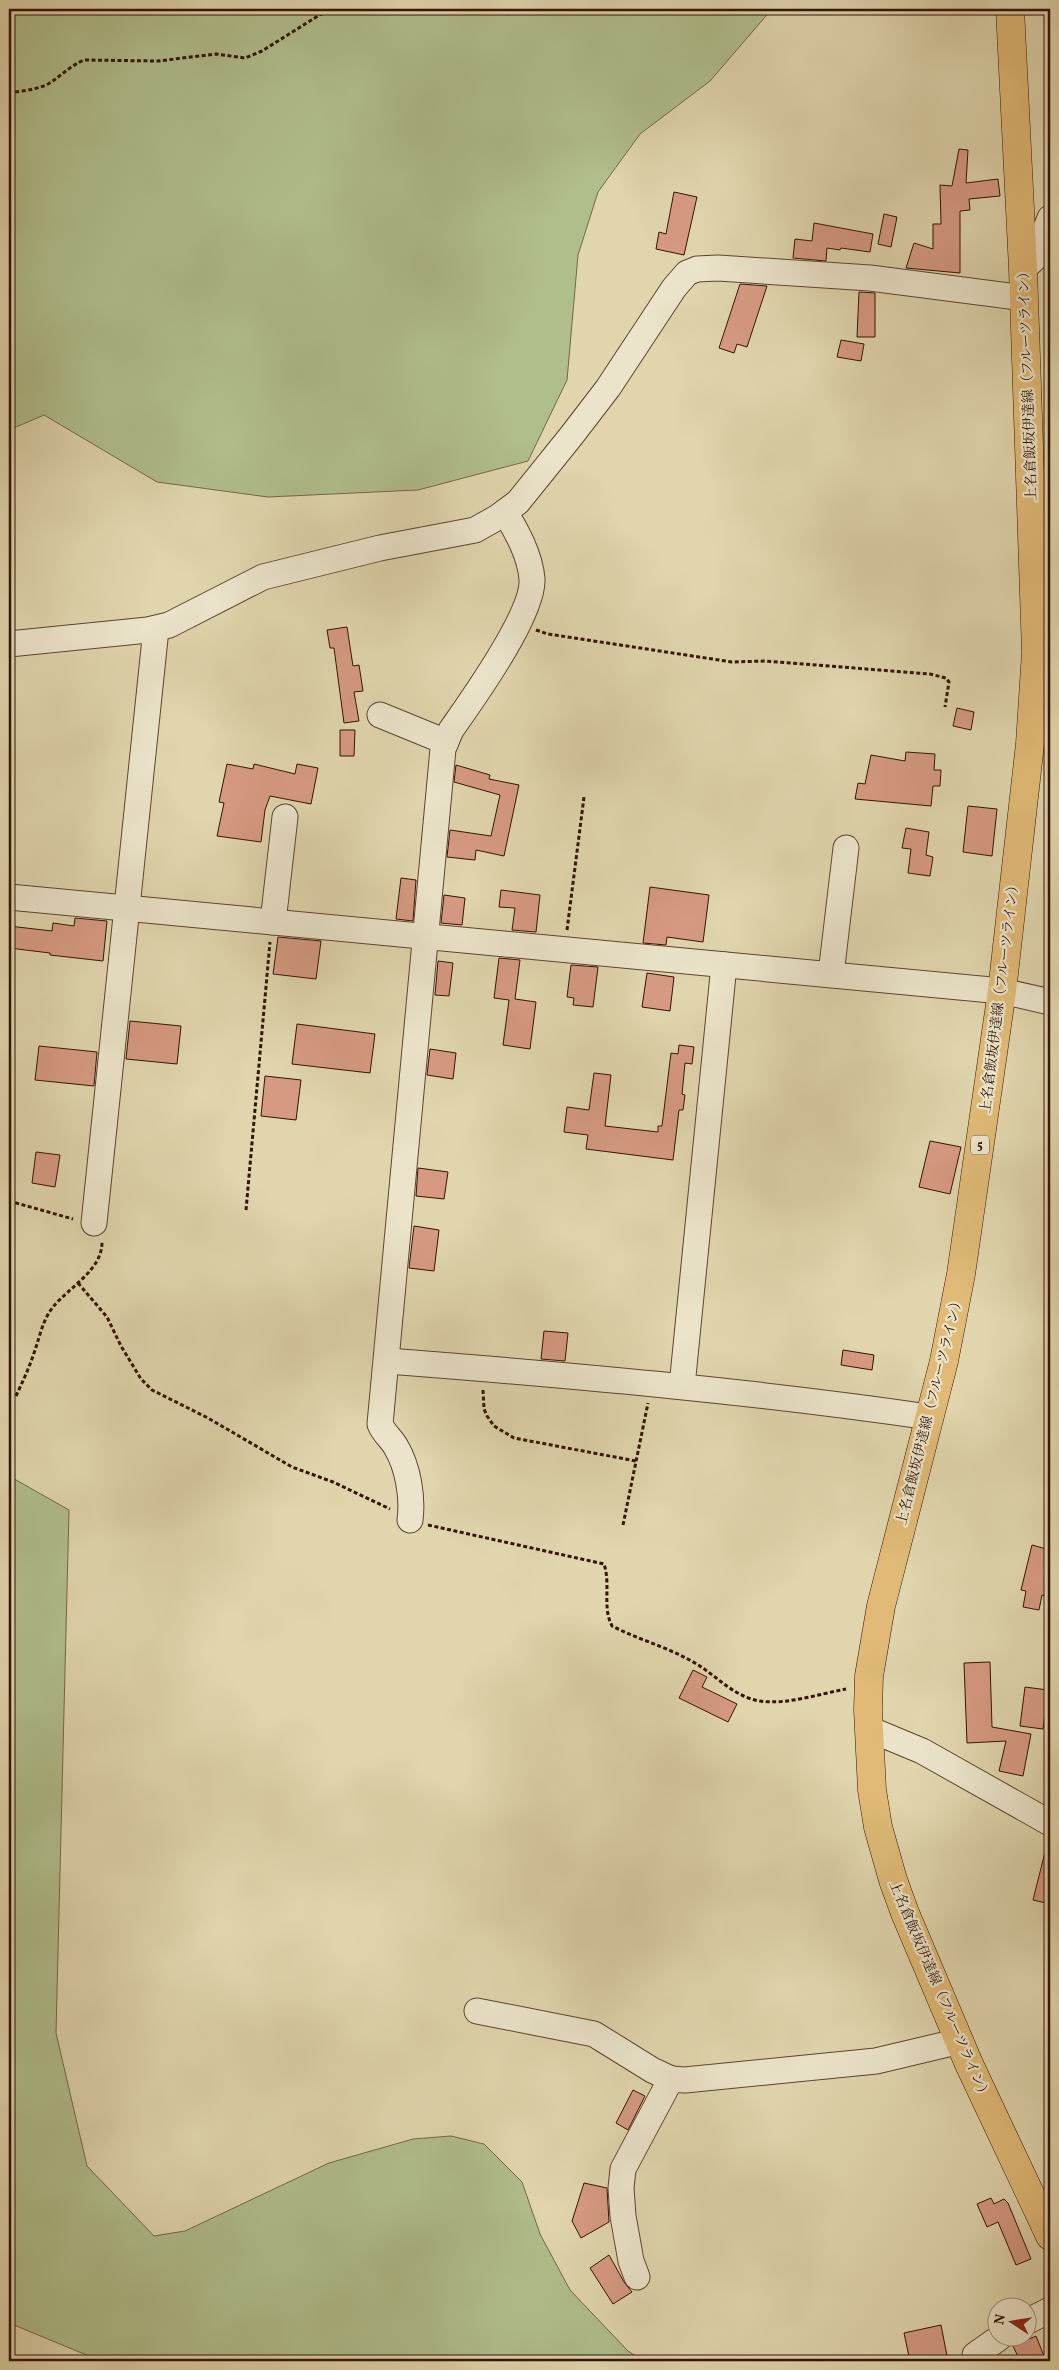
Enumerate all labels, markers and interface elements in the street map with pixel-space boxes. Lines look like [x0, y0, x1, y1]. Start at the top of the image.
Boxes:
street label: 上名倉飯坂伊達線（フルーツライン） [1015, 264, 1042, 501]
street label: 上名倉飯坂伊達線（フルーツライン） [977, 878, 1024, 1115]
road number: 5 [971, 1136, 989, 1154]
street label: 上名倉飯坂伊達線（フルーツライン） [893, 1293, 968, 1527]
street label: 上名倉飯坂伊達線（フルーツライン） [884, 1878, 994, 2103]
north arrow [986, 2298, 1036, 2348]
text: N [990, 2313, 1011, 2327]

